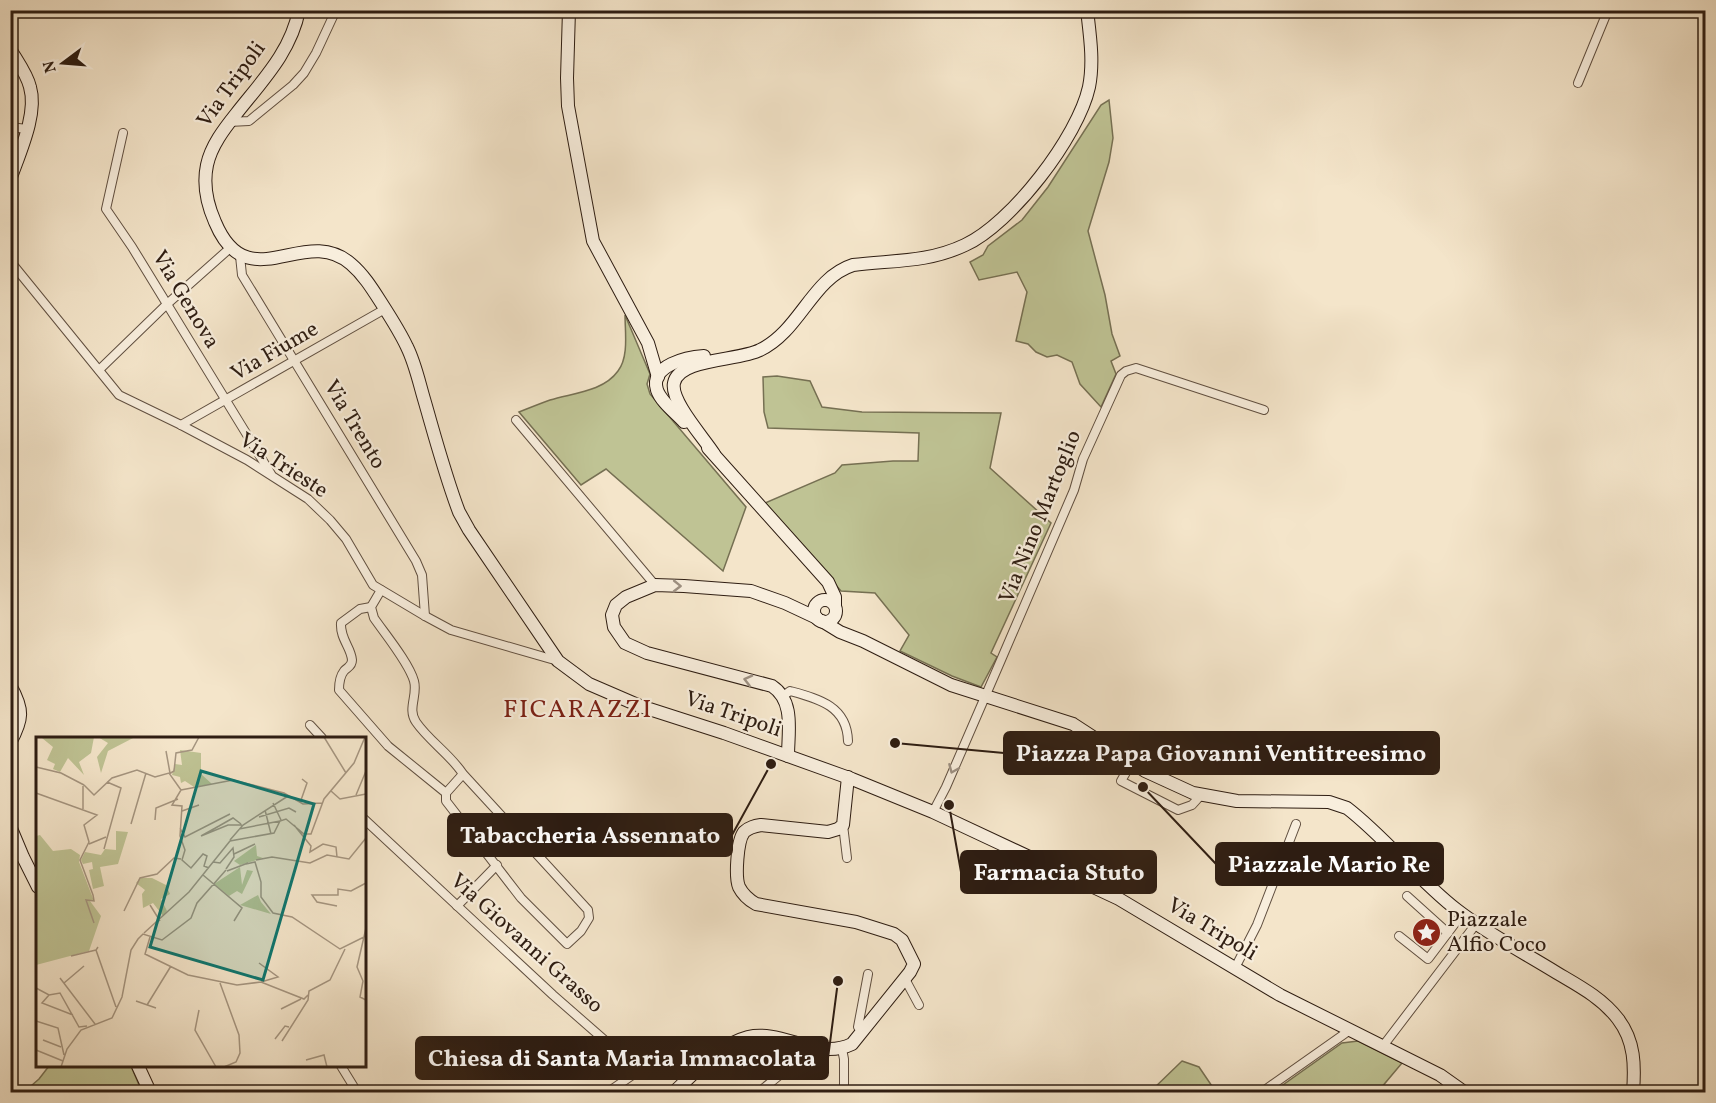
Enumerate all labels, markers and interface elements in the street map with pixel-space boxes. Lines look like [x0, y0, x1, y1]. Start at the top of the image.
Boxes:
north arrow [33, 33, 93, 93]
street label: Via Tripoli [190, 35, 274, 135]
text: N [38, 58, 63, 75]
street label: Via Genova [143, 245, 227, 355]
street label: Via Fiume [225, 314, 325, 390]
street label: Via Trento [315, 374, 393, 476]
street label: Via Trieste [232, 426, 334, 506]
street label: Via Nino Martoglio [992, 426, 1090, 608]
one-way arrow [673, 580, 682, 592]
one-way arrow [743, 674, 753, 687]
street label: Via Tripoli [680, 684, 786, 746]
district label: FICARAZZI [503, 692, 653, 728]
callout: Piazza Papa Giovanni Ventitreesimo [1004, 732, 1439, 774]
inset map [36, 737, 366, 1067]
text: Piazza Papa Giovanni Ventitreesimo [1016, 738, 1426, 772]
one-way arrow [948, 763, 960, 774]
callout: Tabaccheria Assennato [448, 814, 732, 856]
text: Tabaccheria Assennato [460, 820, 720, 854]
callout: Piazzale Mario Re [1216, 843, 1443, 885]
text: Piazzale Mario Re [1228, 849, 1430, 883]
callout: Farmacia Stuto [961, 851, 1156, 893]
text: Farmacia Stuto [974, 857, 1144, 891]
street label: Via Giovanni Grasso [442, 867, 610, 1021]
street label: Via Tripoli [1161, 891, 1263, 969]
place label: Piazzale Alfio Coco [1447, 905, 1547, 961]
place icon: Piazzale Alfio Coco [1410, 917, 1442, 949]
callout: Chiesa di Santa Maria Immacolata [416, 1037, 828, 1079]
text: Chiesa di Santa Maria Immacolata [428, 1043, 816, 1077]

